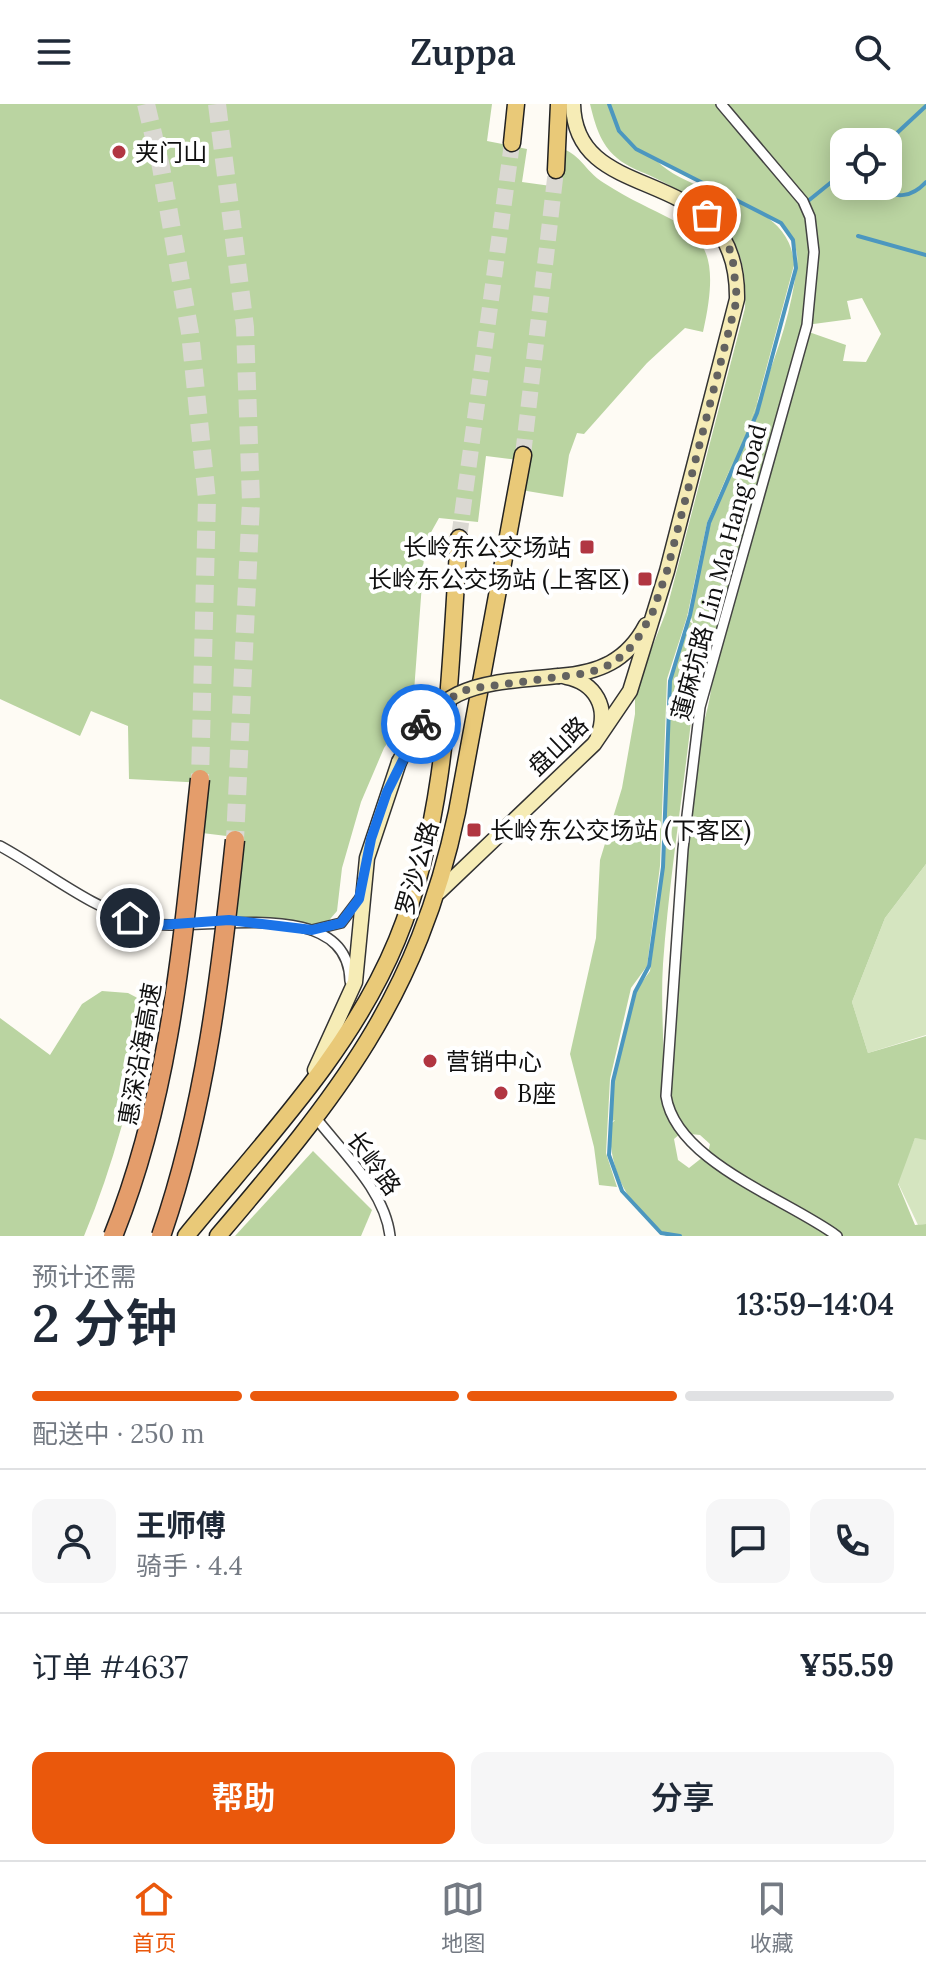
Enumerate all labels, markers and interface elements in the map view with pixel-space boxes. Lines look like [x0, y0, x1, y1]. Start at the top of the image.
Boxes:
text: Zuppa [410, 29, 516, 75]
icon: menu [32, 30, 76, 74]
icon: search [850, 30, 894, 74]
map controls [830, 128, 902, 200]
button: locate [830, 128, 902, 200]
place label: 夹门山 [135, 137, 207, 168]
marker: 夹门山 [110, 143, 128, 161]
pin [673, 181, 741, 249]
icon: bag [685, 193, 729, 237]
street label: 蓮麻坑路 Lin Ma Hang Road [665, 421, 773, 723]
place label: 长岭东公交场站 [403, 532, 571, 563]
marker: 长岭东公交场站 [578, 538, 596, 556]
place label: 长岭东公交场站 (上客区) [368, 564, 629, 595]
marker: 长岭东公交场站 (上客区) [636, 570, 654, 588]
courier [381, 684, 461, 764]
icon: bike [399, 702, 443, 746]
street label: 盘山路 [521, 710, 595, 782]
place label: 长岭东公交场站 (下客区) [490, 815, 751, 846]
street label: 罗沙公路 [389, 818, 445, 918]
marker: 长岭东公交场站 (下客区) [465, 821, 483, 839]
pin [96, 884, 164, 952]
icon: home [108, 896, 152, 940]
street label: 惠深沿海高速 [112, 980, 168, 1128]
place label: 营销中心 [446, 1046, 542, 1077]
marker: 营销中心 [421, 1052, 439, 1070]
place label: B座 [517, 1078, 556, 1109]
marker: B座 [492, 1084, 510, 1102]
street label: 长岭路 [340, 1125, 408, 1201]
text: 预计还需 [32, 1260, 136, 1293]
text: 13:59–14:04 [737, 1285, 894, 1323]
text: 2 分钟 [32, 1290, 177, 1356]
text: 配送中 · 250 m [32, 1417, 205, 1450]
button: person [32, 1499, 116, 1583]
button: chat [706, 1499, 790, 1583]
button: phone [810, 1499, 894, 1583]
text: 王师傅 [136, 1506, 226, 1544]
text: 骑手 · 4.4 [136, 1549, 243, 1582]
text: ¥55.59 [799, 1646, 894, 1684]
text: 订单 #4637 [32, 1648, 188, 1686]
button: 帮助 [32, 1752, 455, 1844]
button: 分享 [471, 1752, 894, 1844]
tab: 首页 [132, 1877, 176, 1957]
tab: 地图 [441, 1877, 485, 1957]
tab: 收藏 [750, 1877, 794, 1957]

